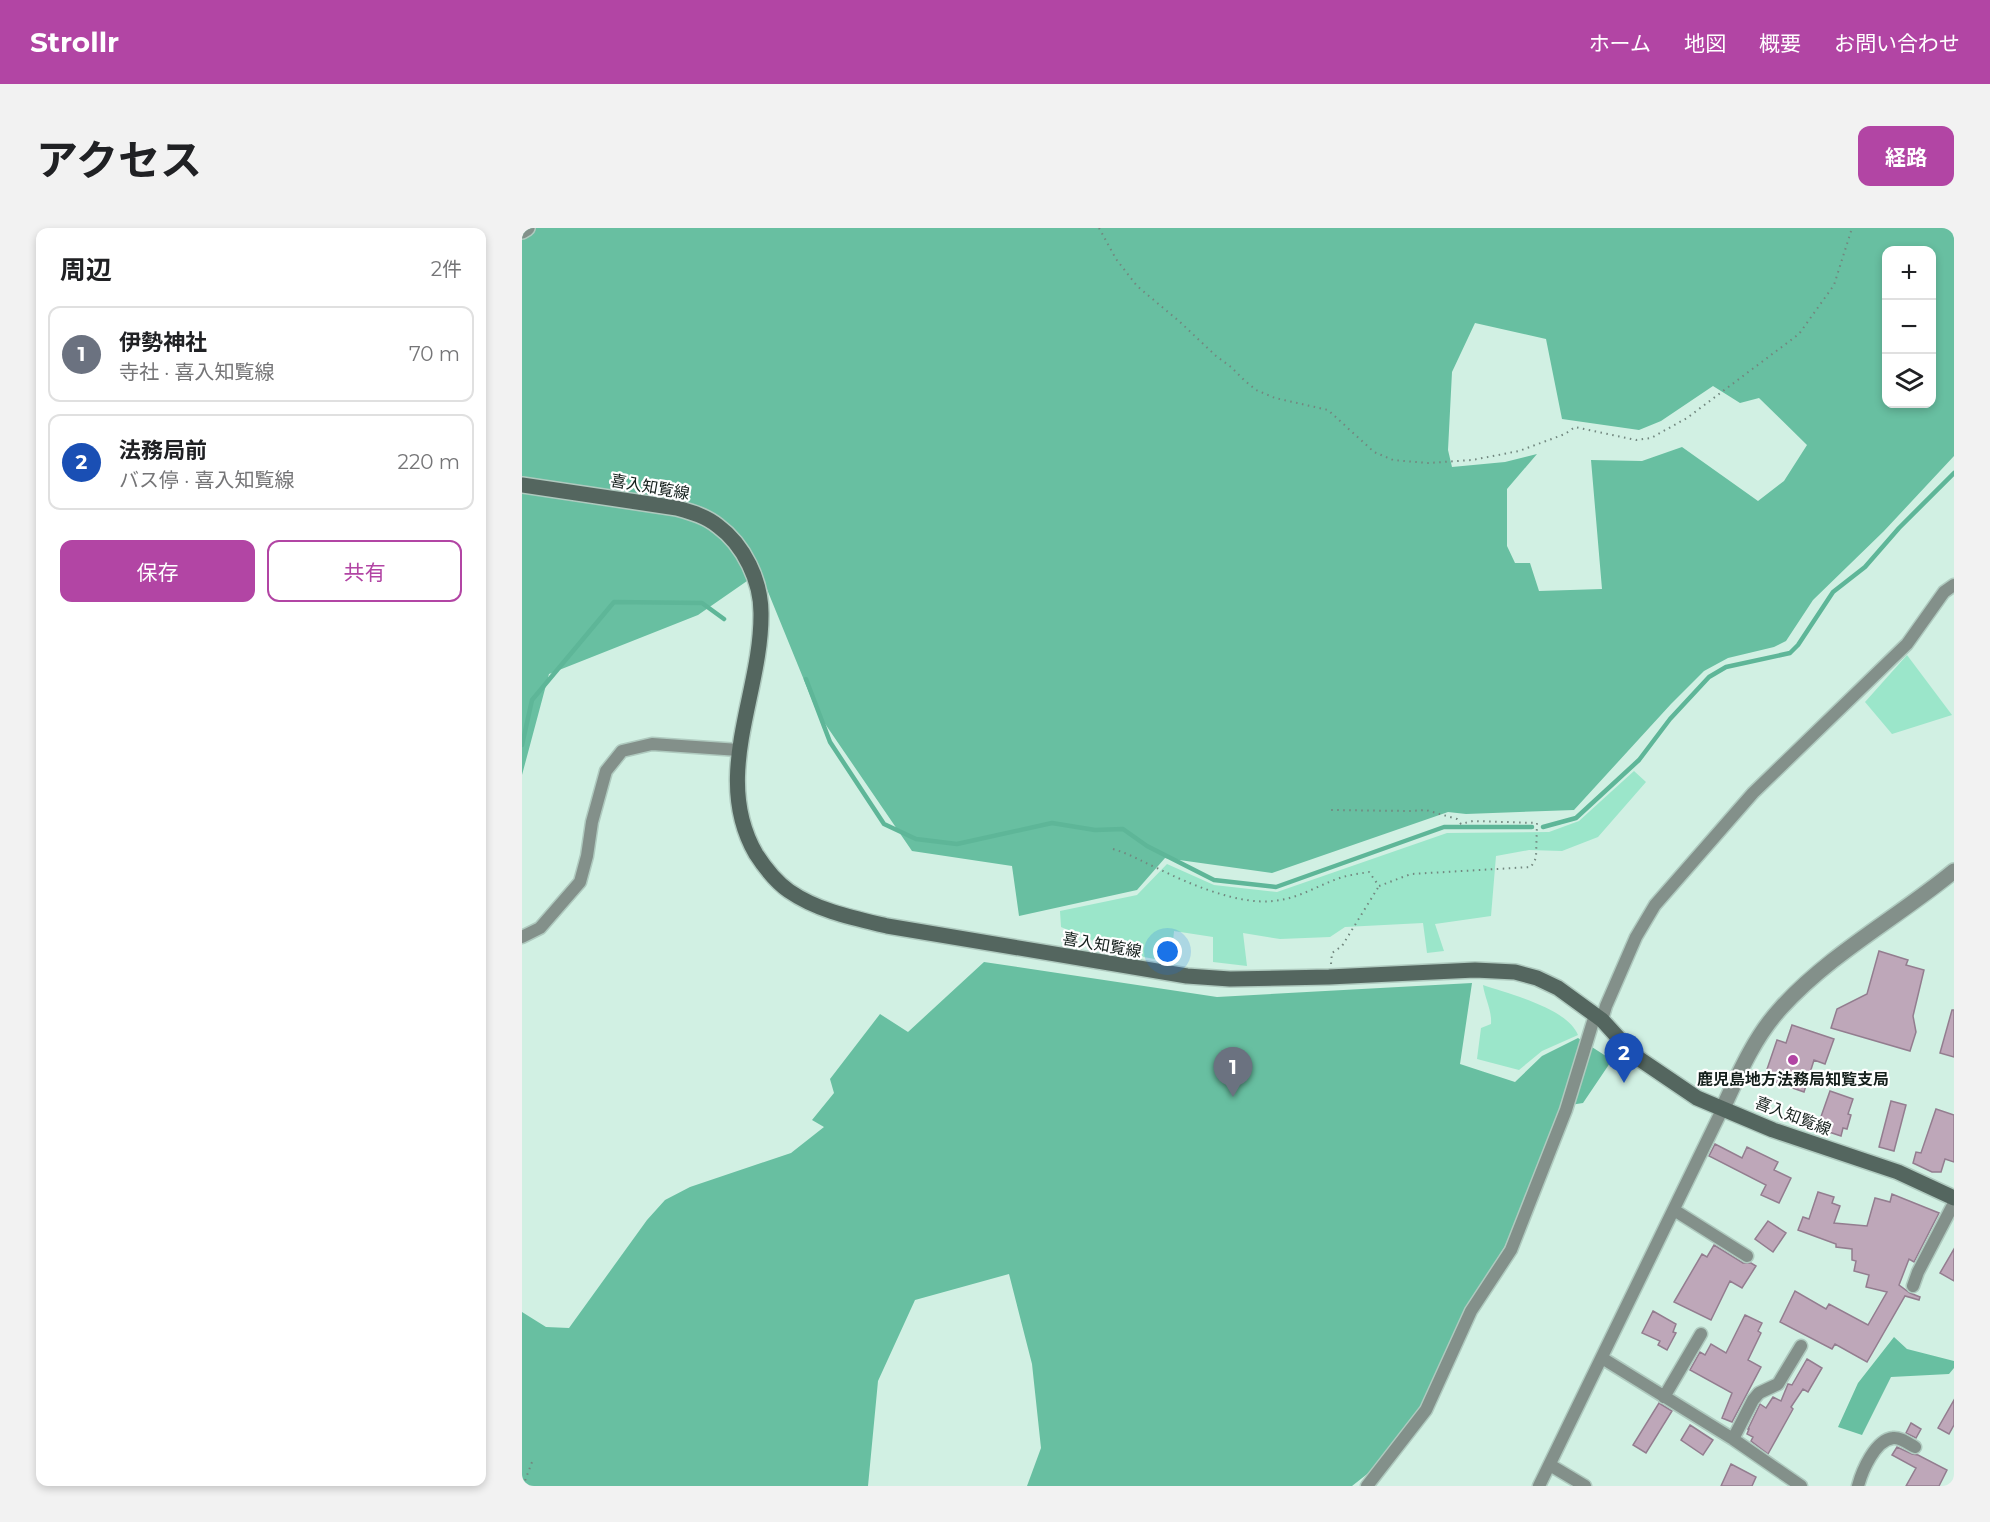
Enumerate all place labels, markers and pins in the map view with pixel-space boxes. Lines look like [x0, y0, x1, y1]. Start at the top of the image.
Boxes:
pin: 2 [1604, 1034, 1644, 1083]
pin: 1 [1214, 1048, 1252, 1097]
marker: 鹿児島地方法務局知覧支局 [1786, 1053, 1800, 1067]
place label: 鹿児島地方法務局知覧支局 [1697, 1070, 1889, 1089]

